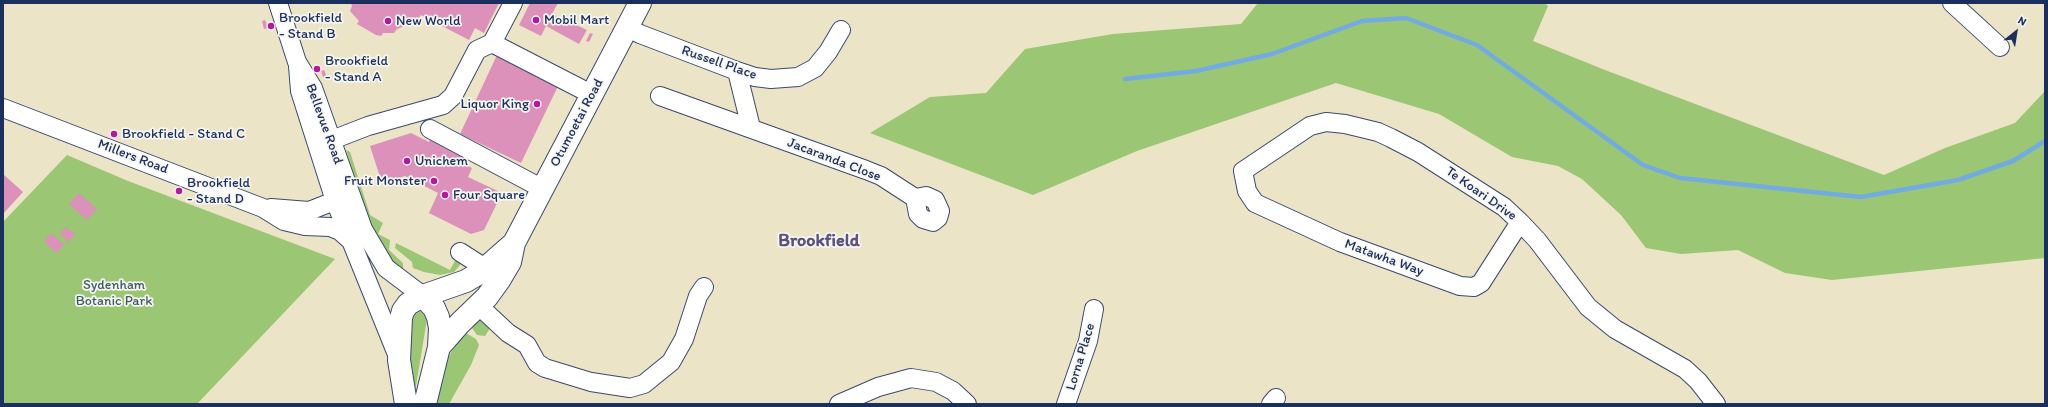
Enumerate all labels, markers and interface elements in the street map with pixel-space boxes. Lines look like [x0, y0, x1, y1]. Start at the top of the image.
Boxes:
place label: Brookfield - Stand B [279, 10, 342, 42]
place label: Mobil Mart [544, 12, 609, 28]
north arrow [1996, 12, 2036, 52]
place label: New World [396, 13, 461, 29]
text: N [2016, 14, 2029, 29]
marker: Mobil Mart [531, 15, 541, 25]
marker: New World [383, 16, 393, 26]
marker: Brookfield - Stand B [266, 21, 276, 31]
street label: Russell Place [679, 42, 759, 84]
place label: Brookfield - Stand A [325, 53, 388, 86]
marker: Brookfield - Stand A [312, 64, 322, 74]
street label: Otumoetai Road [547, 76, 607, 170]
street label: Bellevue Road [302, 81, 346, 167]
place label: Liquor King [460, 96, 529, 112]
marker: Liquor King [532, 99, 542, 109]
place label: Brookfield - Stand C [122, 126, 245, 142]
marker: Brookfield - Stand C [109, 129, 119, 139]
street label: Jacaranda Close [785, 134, 883, 186]
street label: Millers Road [95, 136, 171, 178]
place label: Unichem [415, 153, 468, 169]
marker: Unichem [402, 156, 412, 166]
street label: Te Koari Drive [1442, 163, 1520, 225]
place label: Fruit Monster [344, 173, 426, 189]
place label: Brookfield - Stand D [187, 175, 250, 208]
marker: Fruit Monster [429, 176, 439, 186]
marker: Brookfield - Stand D [174, 186, 184, 196]
place label: Four Square [453, 187, 525, 203]
marker: Four Square [440, 190, 450, 200]
district label: Brookfield [778, 230, 860, 252]
street label: Matawha Way [1342, 236, 1426, 280]
park label: Sydenham Botanic Park [76, 277, 152, 310]
street label: Lorna Place [1063, 321, 1099, 393]

